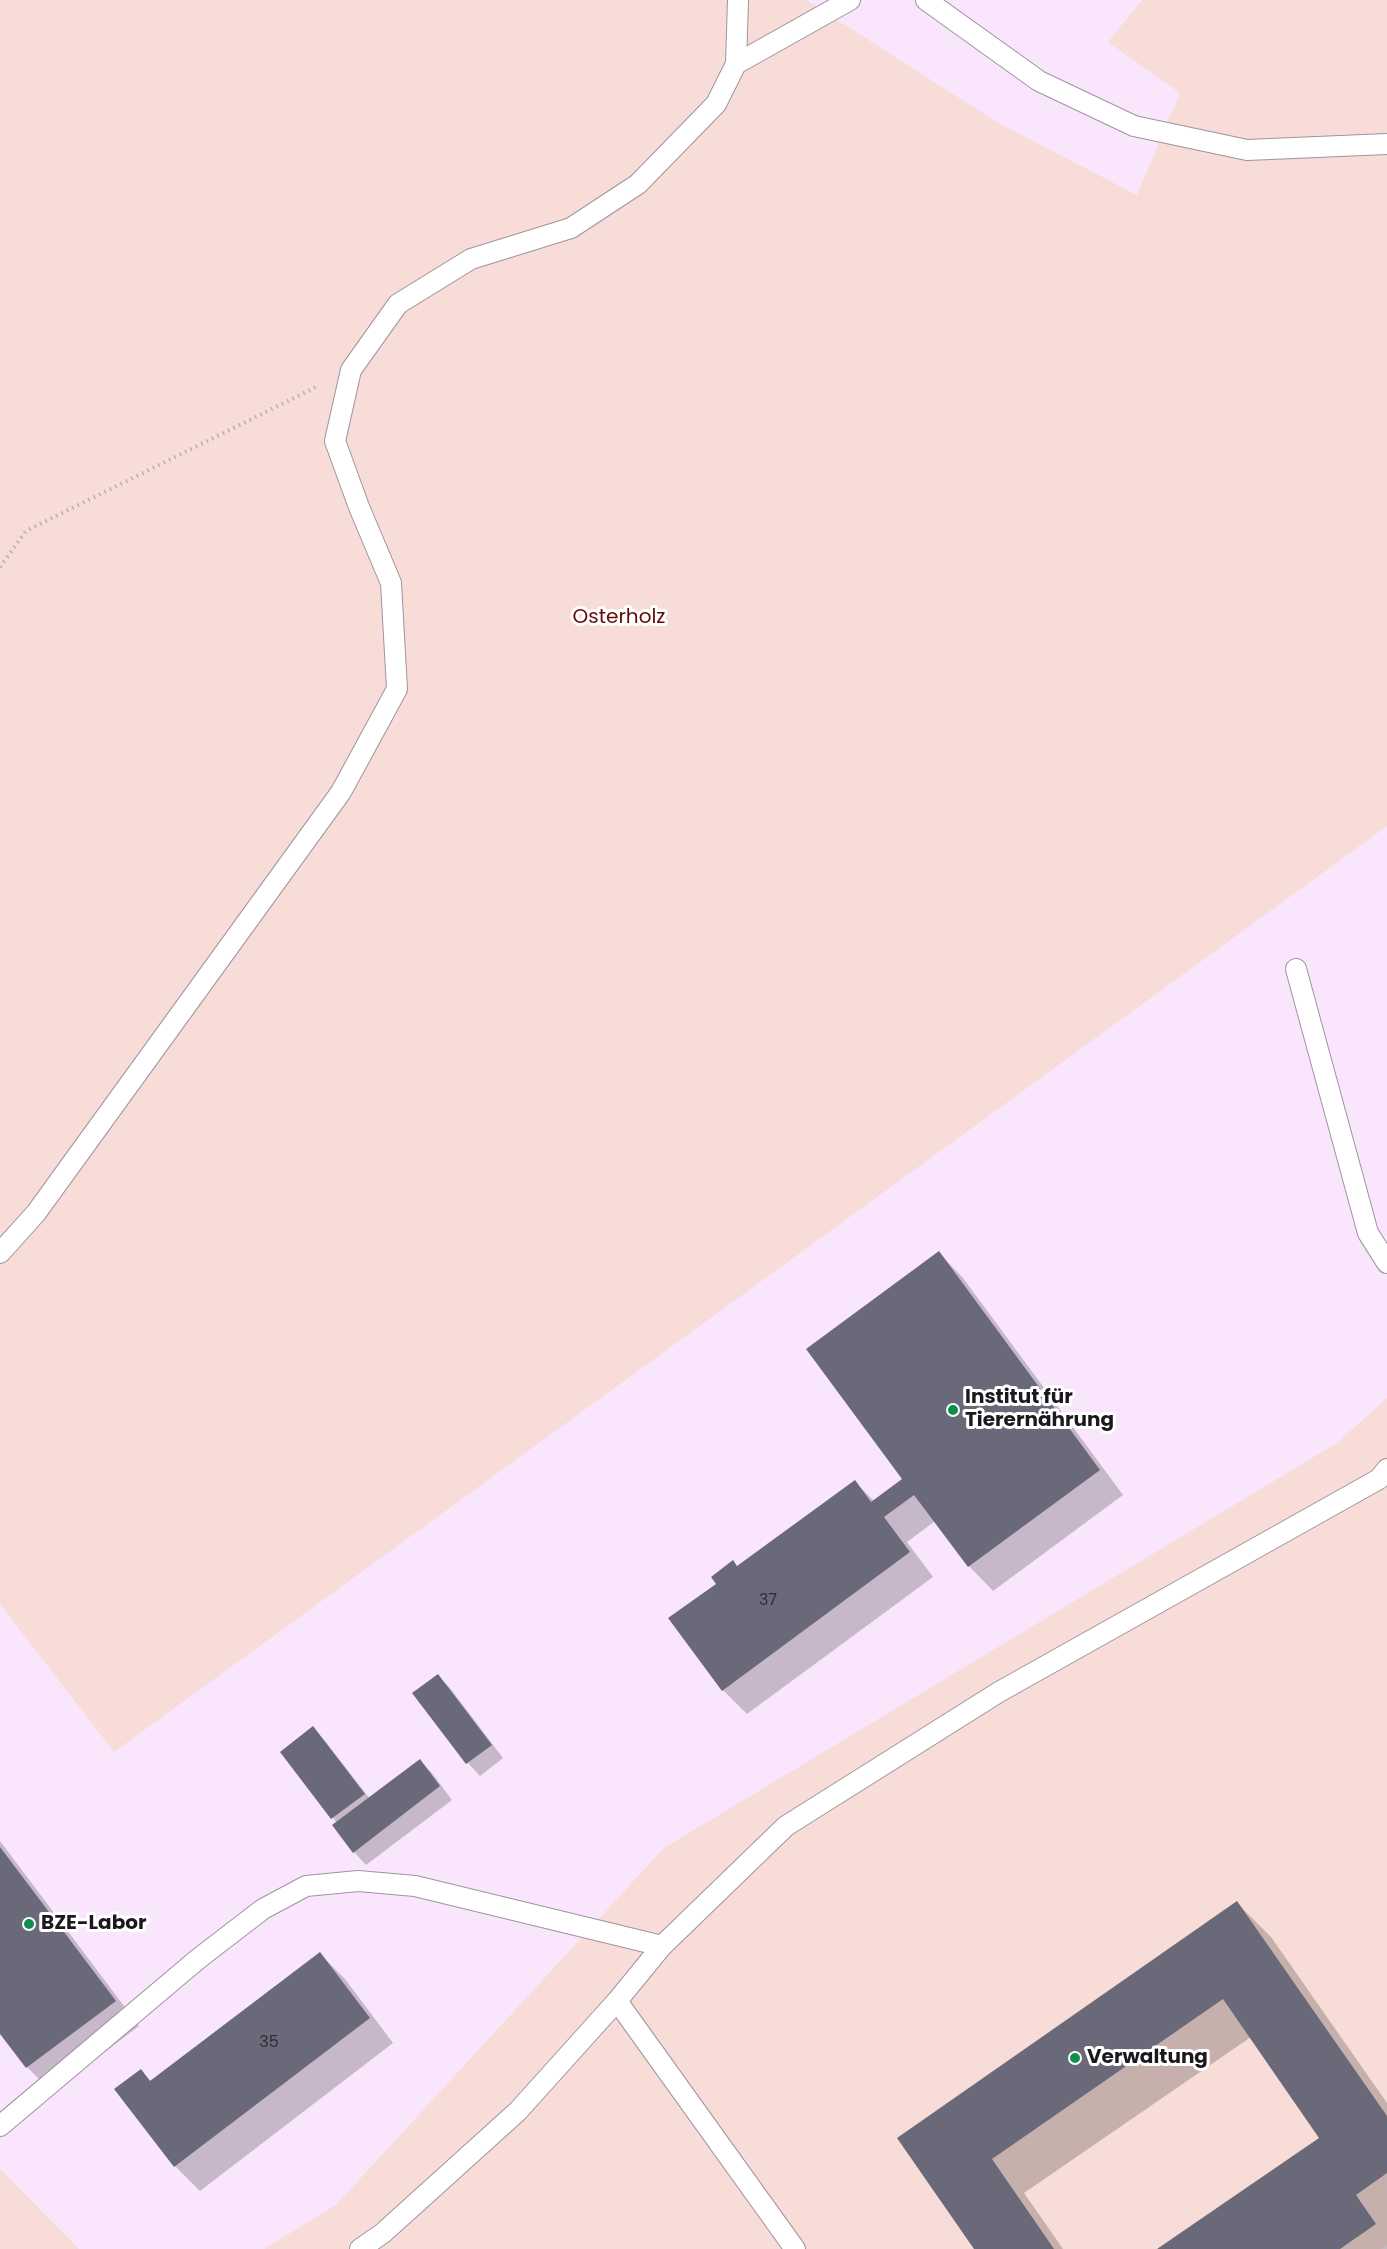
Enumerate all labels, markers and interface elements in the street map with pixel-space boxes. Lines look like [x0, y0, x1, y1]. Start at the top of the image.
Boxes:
park label: Osterholz [573, 606, 665, 630]
place label: Institut für Tierernährung [965, 1386, 1114, 1433]
marker: Institut für Tierernährung [946, 1403, 960, 1417]
house number: 37 [759, 1591, 777, 1611]
place label: BZE-Labor [41, 1912, 147, 1936]
marker: BZE-Labor [22, 1917, 36, 1931]
house number: 35 [259, 2033, 279, 2053]
place label: Verwaltung [1087, 2046, 1208, 2070]
marker: Verwaltung [1068, 2051, 1082, 2065]

